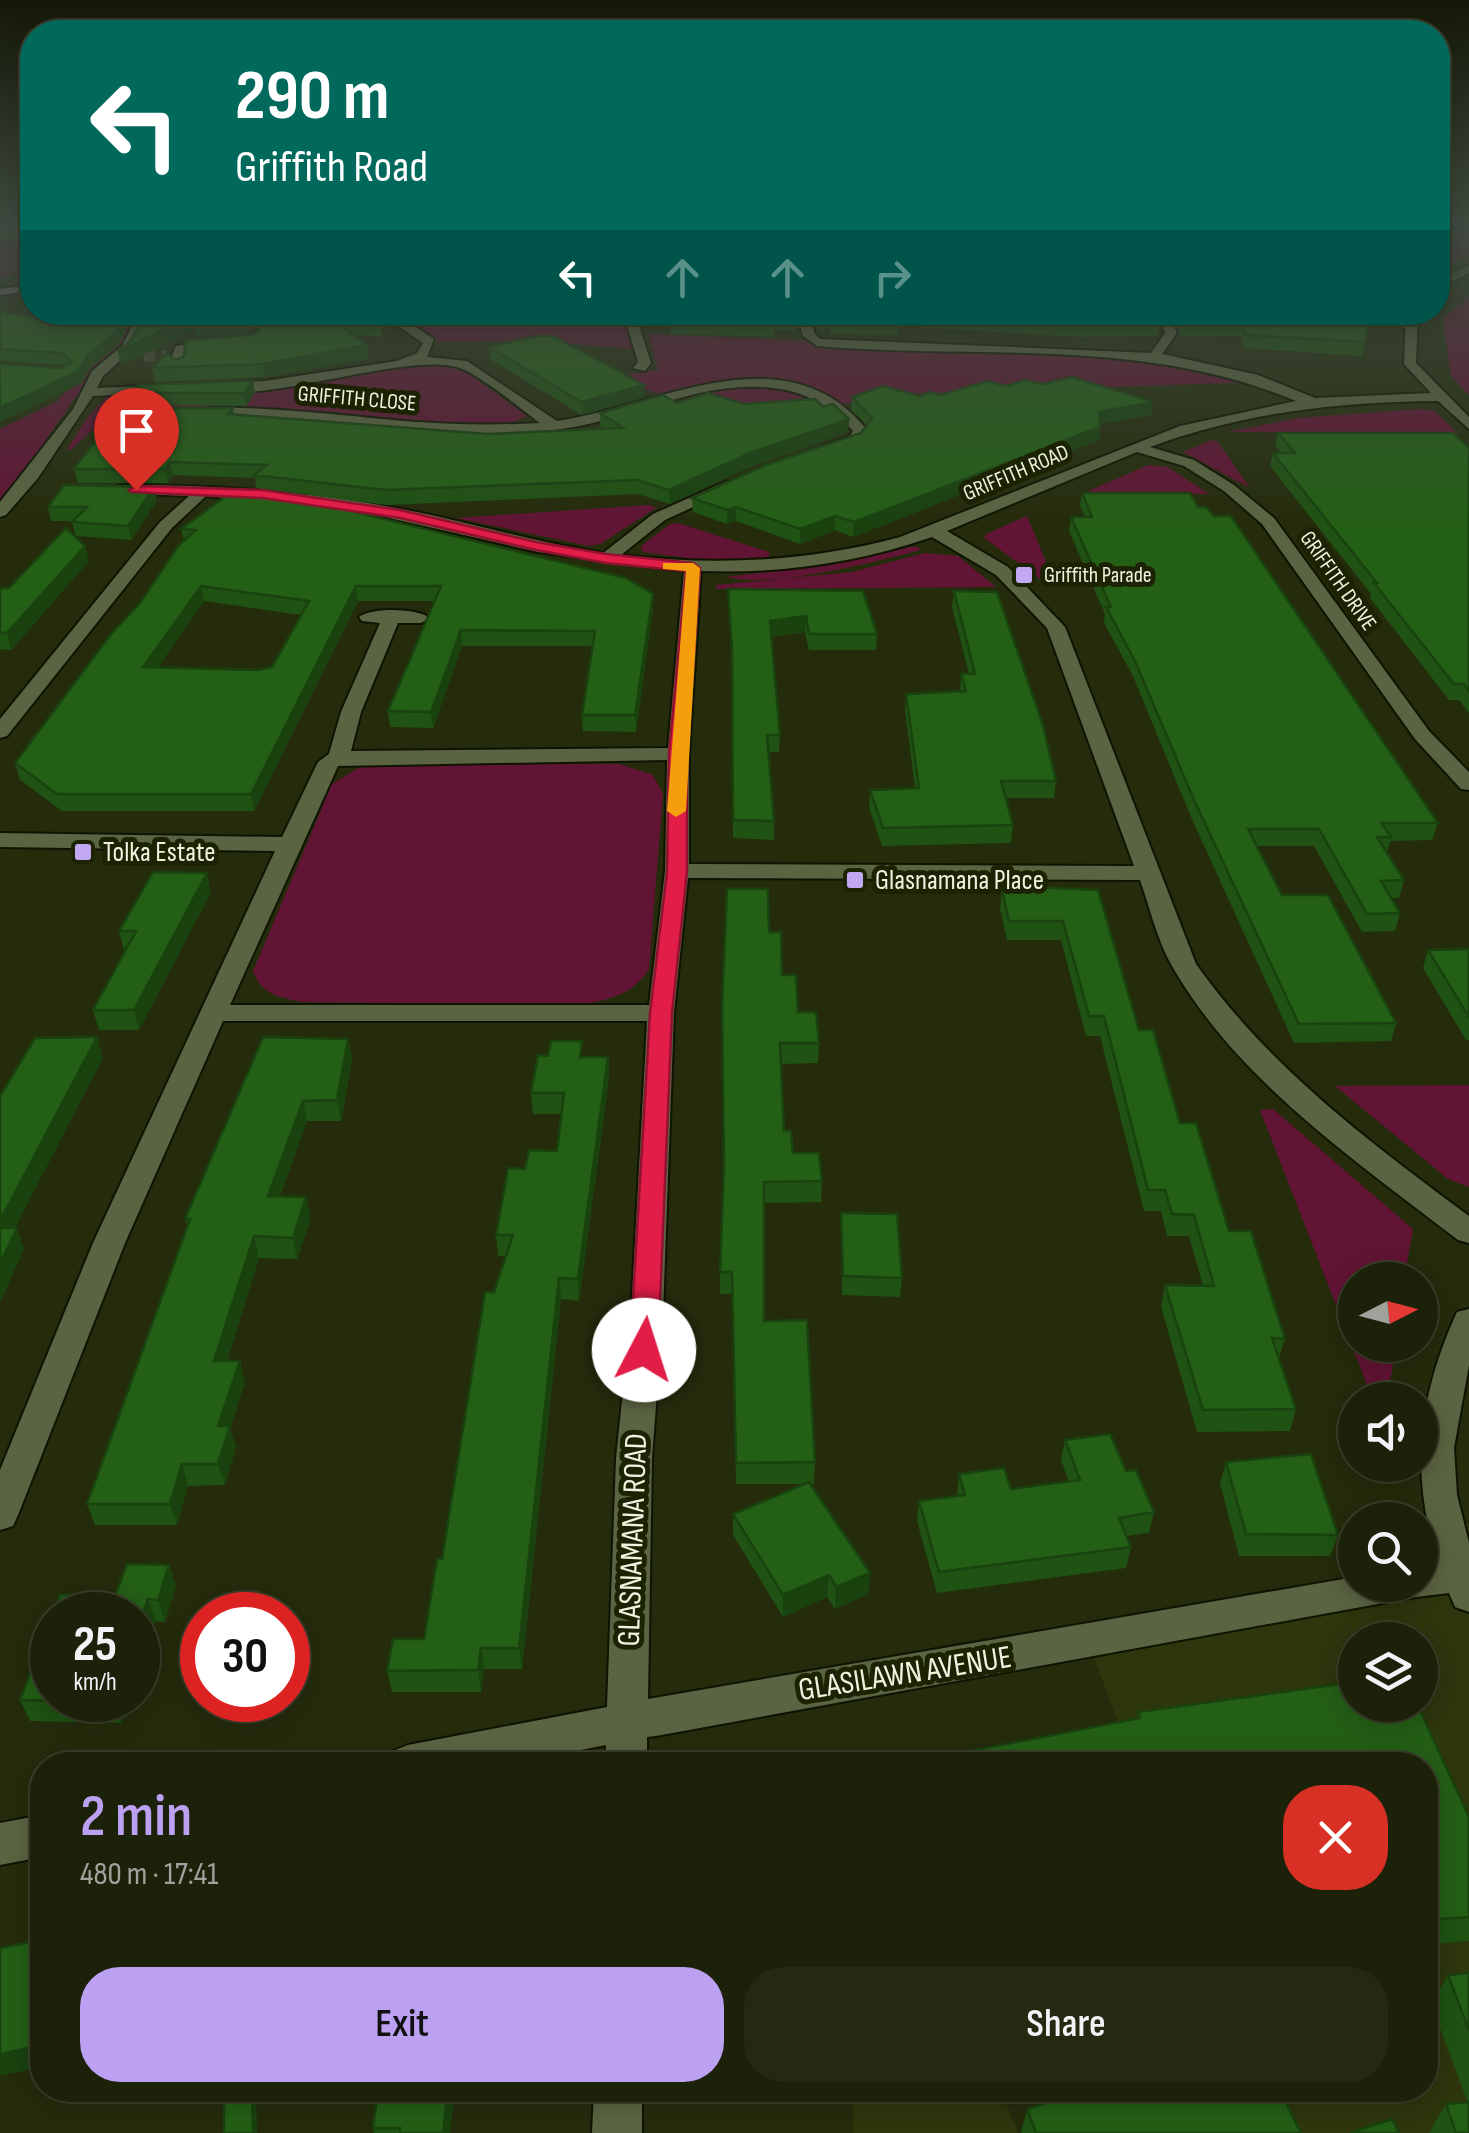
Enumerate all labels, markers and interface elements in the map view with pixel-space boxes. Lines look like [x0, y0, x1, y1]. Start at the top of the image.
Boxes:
text: 290 m [235, 55, 390, 139]
icon: left [70, 60, 200, 190]
text: Griffith Road [235, 140, 428, 195]
icon: left [550, 250, 605, 305]
icon: ahead [655, 250, 710, 305]
icon: ahead [760, 250, 815, 305]
icon: right [865, 250, 920, 305]
street label: GRIFFITH CLOSE [297, 380, 417, 418]
pin [94, 388, 179, 491]
icon: arrive [109, 403, 164, 458]
street label: GRIFFITH ROAD [959, 439, 1073, 507]
street label: GRIFFITH DRIVE [1294, 526, 1382, 636]
place label: Griffith Parade [1044, 562, 1152, 589]
marker: Griffith Parade [1013, 564, 1035, 586]
place label: Tolka Estate [103, 836, 216, 869]
marker: Tolka Estate [72, 841, 94, 863]
place label: Glasnamana Place [875, 864, 1044, 897]
marker: Glasnamana Place [844, 869, 866, 891]
north arrow [1338, 1262, 1438, 1362]
map controls [1338, 1262, 1438, 1722]
position arrow [592, 1298, 696, 1402]
button: sound [1338, 1382, 1438, 1482]
street label: GLASNAMANA ROAD [610, 1433, 656, 1647]
button: search [1338, 1502, 1438, 1602]
speed limit sign: 30 [180, 1592, 310, 1722]
text: 25 [73, 1615, 117, 1675]
button: layers [1338, 1622, 1438, 1722]
street label: GLASILAWN AVENUE [796, 1638, 1014, 1710]
text: km/h [73, 1667, 117, 1698]
text: 2 min [80, 1781, 192, 1853]
button: close [1283, 1785, 1388, 1890]
text: 480 m · 17:41 [80, 1855, 218, 1894]
button: Exit [80, 1967, 724, 2082]
button: Share [744, 1967, 1388, 2082]

